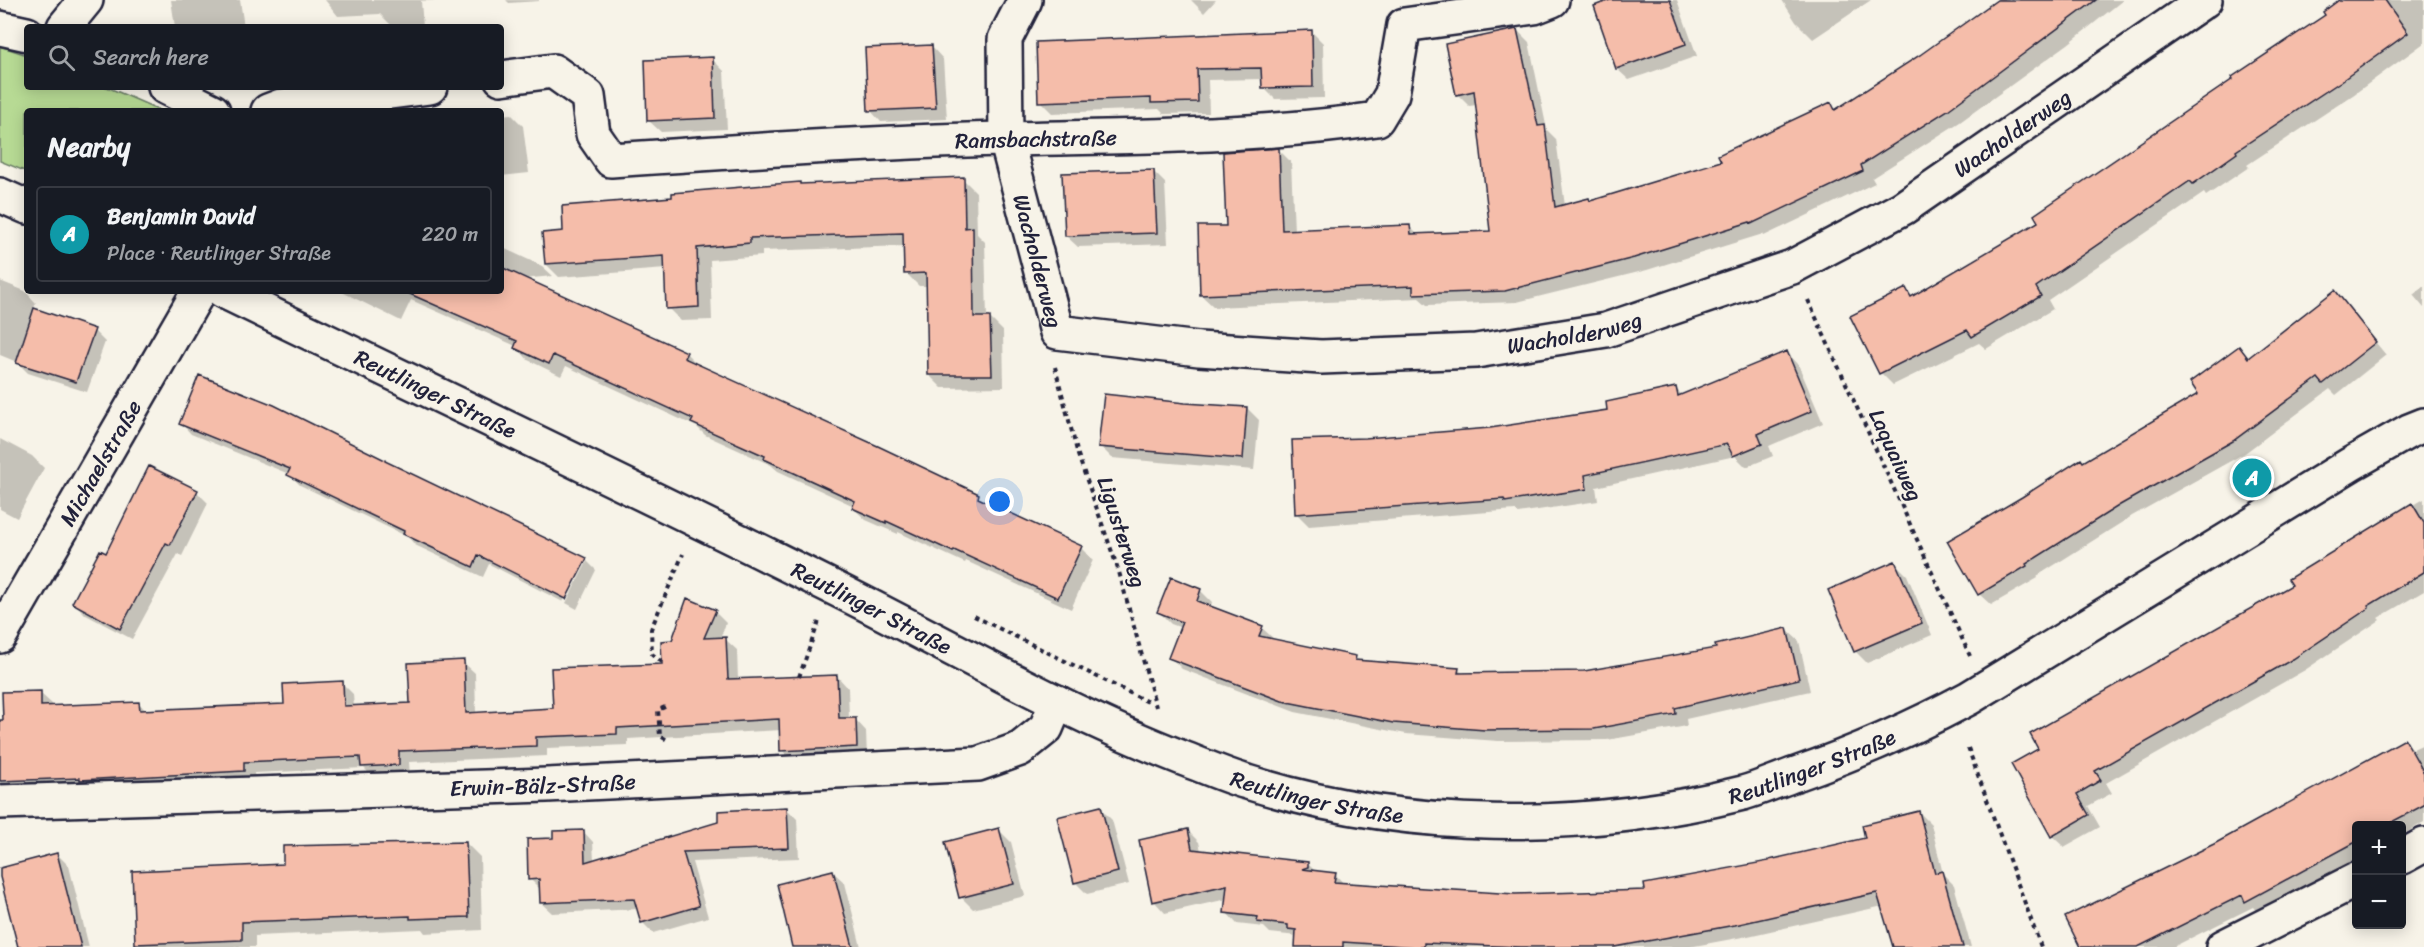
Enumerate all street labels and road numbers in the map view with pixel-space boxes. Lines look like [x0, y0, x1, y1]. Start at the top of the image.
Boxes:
street label: Wacholderweg [1945, 78, 2079, 188]
street label: Ramsbachstraße [954, 117, 1117, 160]
street label: Wacholderweg [1002, 190, 1075, 332]
street label: Wacholderweg [1504, 300, 1647, 365]
street label: Reutlinger Straße [348, 338, 524, 450]
street label: Michaelstraße [48, 392, 152, 533]
street label: Laquaiweg [1858, 402, 1934, 508]
street label: Ligusterweg [1086, 471, 1158, 593]
street label: Reutlinger Straße [785, 550, 960, 665]
street label: Reutlinger Straße [1724, 717, 1902, 815]
street label: Reutlinger Straße [1225, 759, 1406, 835]
street label: Erwin-Bälz-Straße [449, 761, 637, 808]

